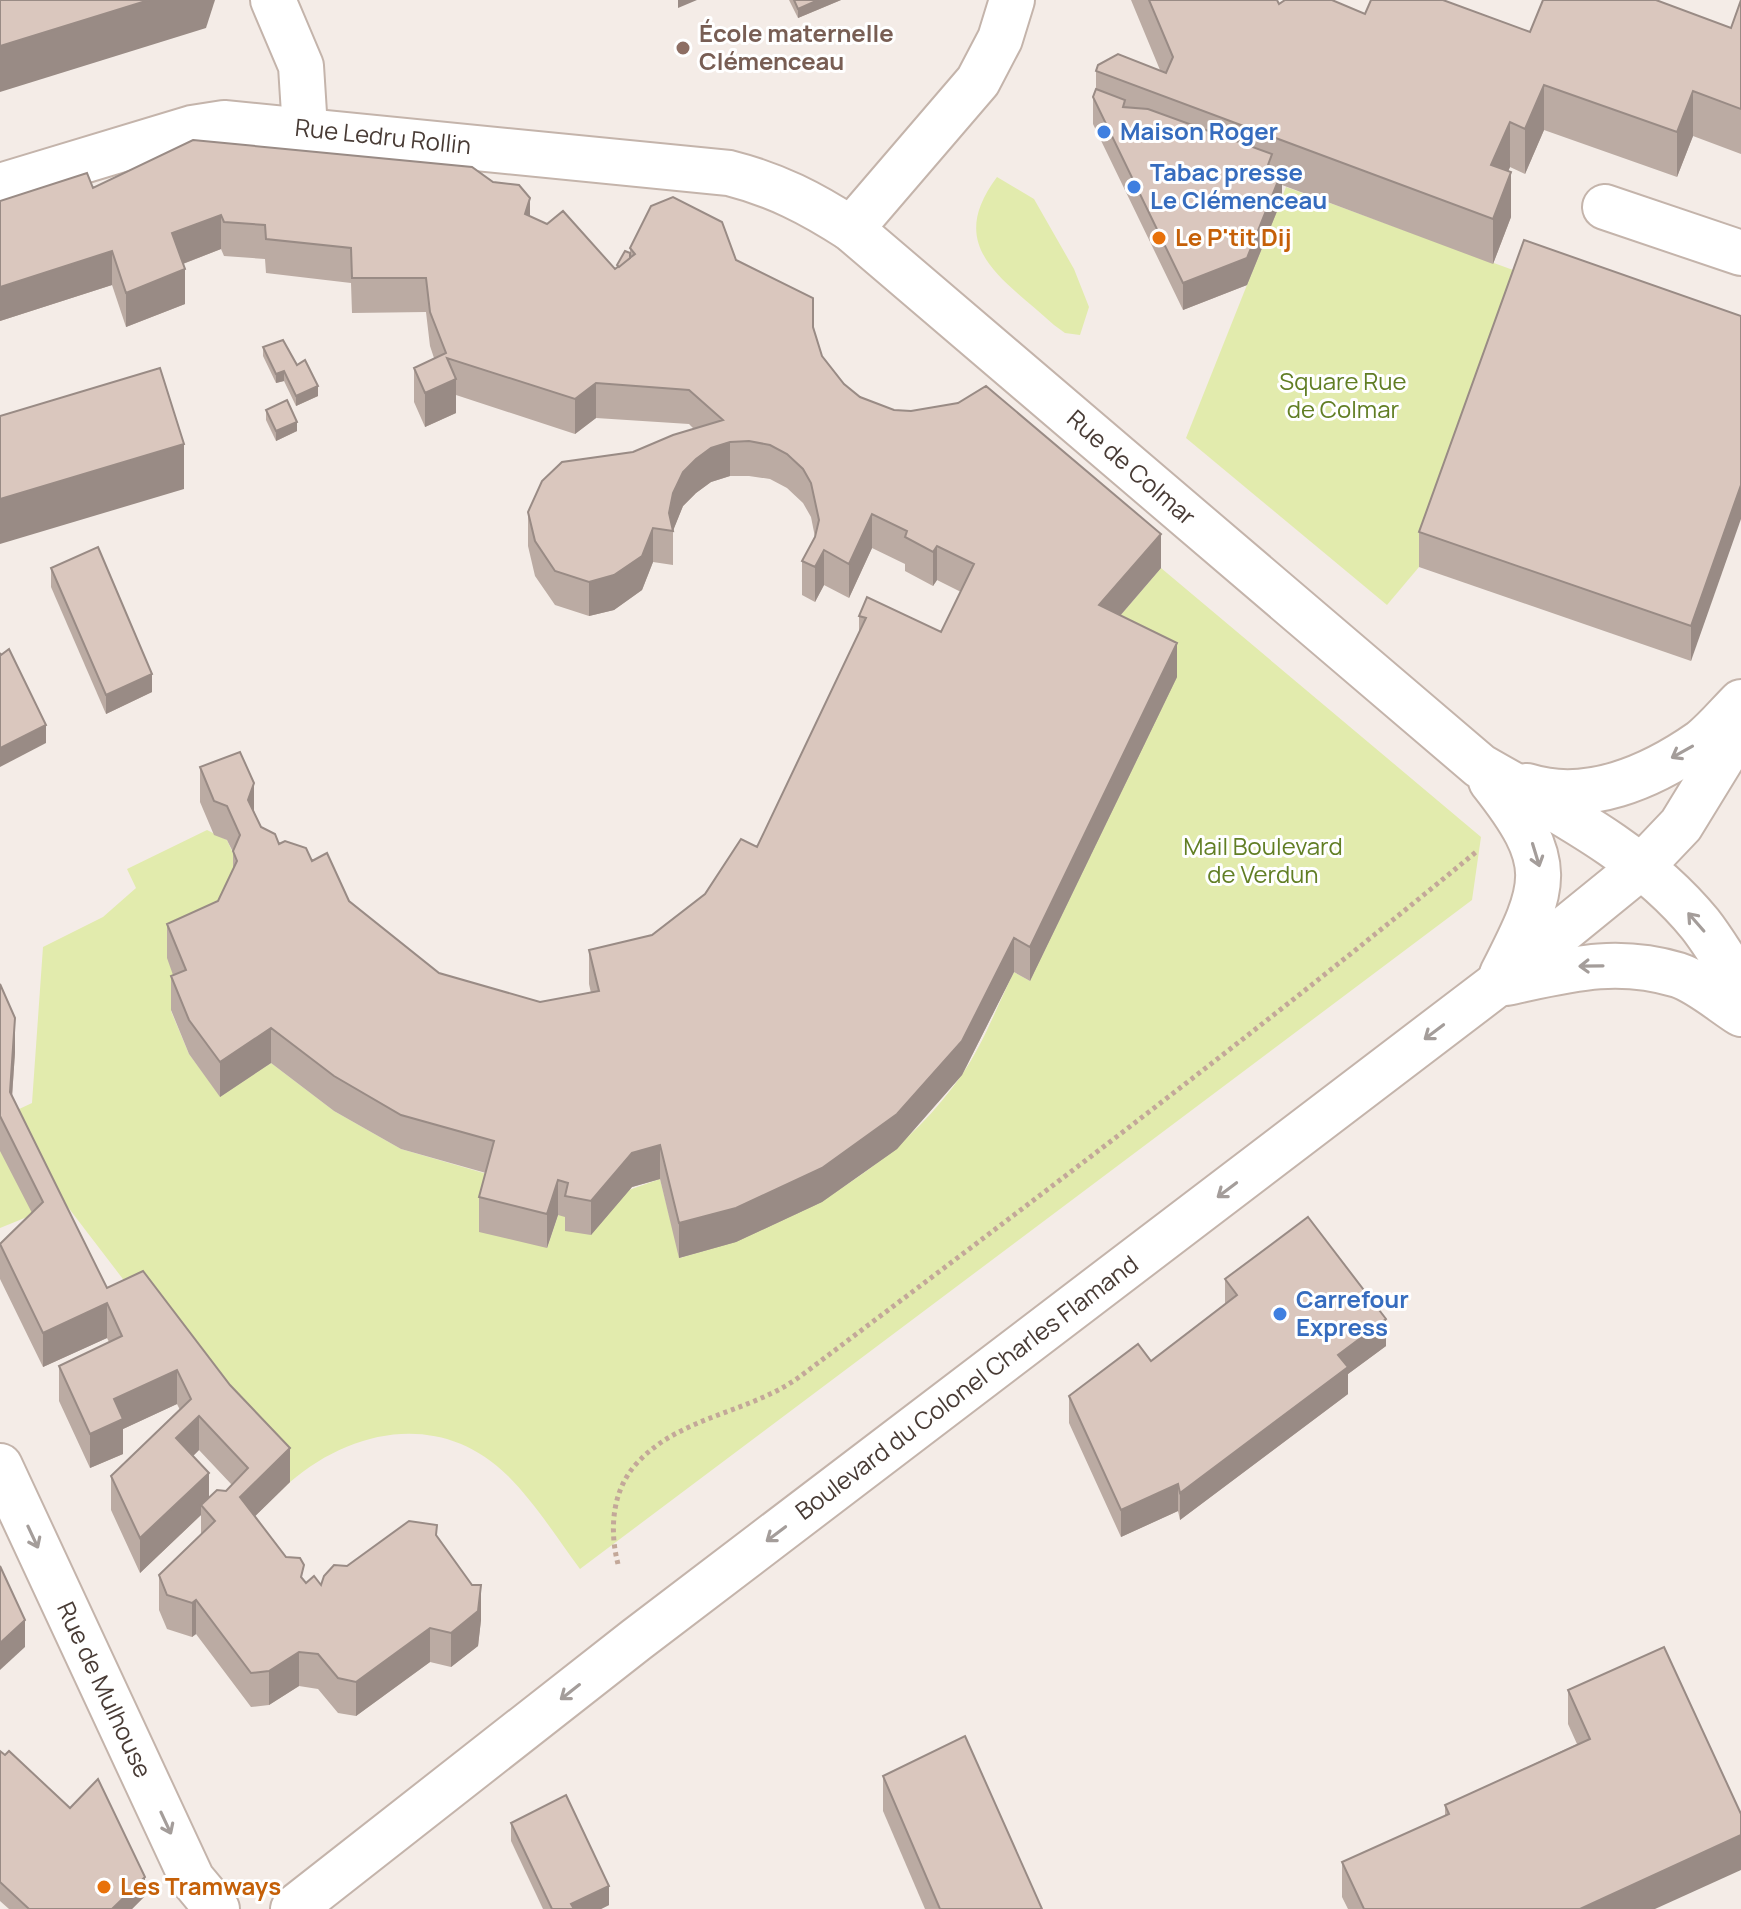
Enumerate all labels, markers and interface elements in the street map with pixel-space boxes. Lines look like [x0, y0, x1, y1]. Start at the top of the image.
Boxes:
place label: École maternelle Clémenceau [699, 16, 894, 77]
marker: École maternelle Clémenceau [674, 39, 692, 57]
street label: Rue Ledru Rollin [294, 110, 473, 161]
place label: Maison Roger [1120, 114, 1278, 147]
marker: Maison Roger [1095, 123, 1113, 141]
place label: Tabac presse Le Clémenceau [1150, 155, 1327, 216]
marker: Tabac presse Le Clémenceau [1125, 178, 1143, 196]
place label: Le P'tit Dij [1175, 220, 1291, 253]
marker: Le P'tit Dij [1150, 229, 1168, 247]
park label: Square Rue de Colmar [1279, 364, 1407, 425]
street label: Rue de Colmar [1061, 402, 1204, 532]
one-way arrow [1671, 744, 1694, 760]
park label: Mail Boulevard de Verdun [1183, 829, 1343, 890]
one-way arrow [1530, 842, 1544, 867]
one-way arrow [1687, 912, 1705, 932]
one-way arrow [1578, 958, 1605, 974]
one-way arrow [1424, 1024, 1445, 1041]
one-way arrow [1217, 1181, 1239, 1198]
street label: Boulevard du Colonel Charles Flamand [788, 1247, 1144, 1527]
place label: Carrefour Express [1296, 1282, 1409, 1343]
marker: Carrefour Express [1271, 1305, 1289, 1323]
one-way arrow [26, 1524, 41, 1548]
one-way arrow [766, 1525, 787, 1542]
street label: Rue de Mulhouse [50, 1596, 161, 1783]
one-way arrow [560, 1684, 581, 1701]
one-way arrow [159, 1811, 174, 1835]
place label: Les Tramways [120, 1869, 281, 1902]
marker: Les Tramways [95, 1878, 113, 1896]

